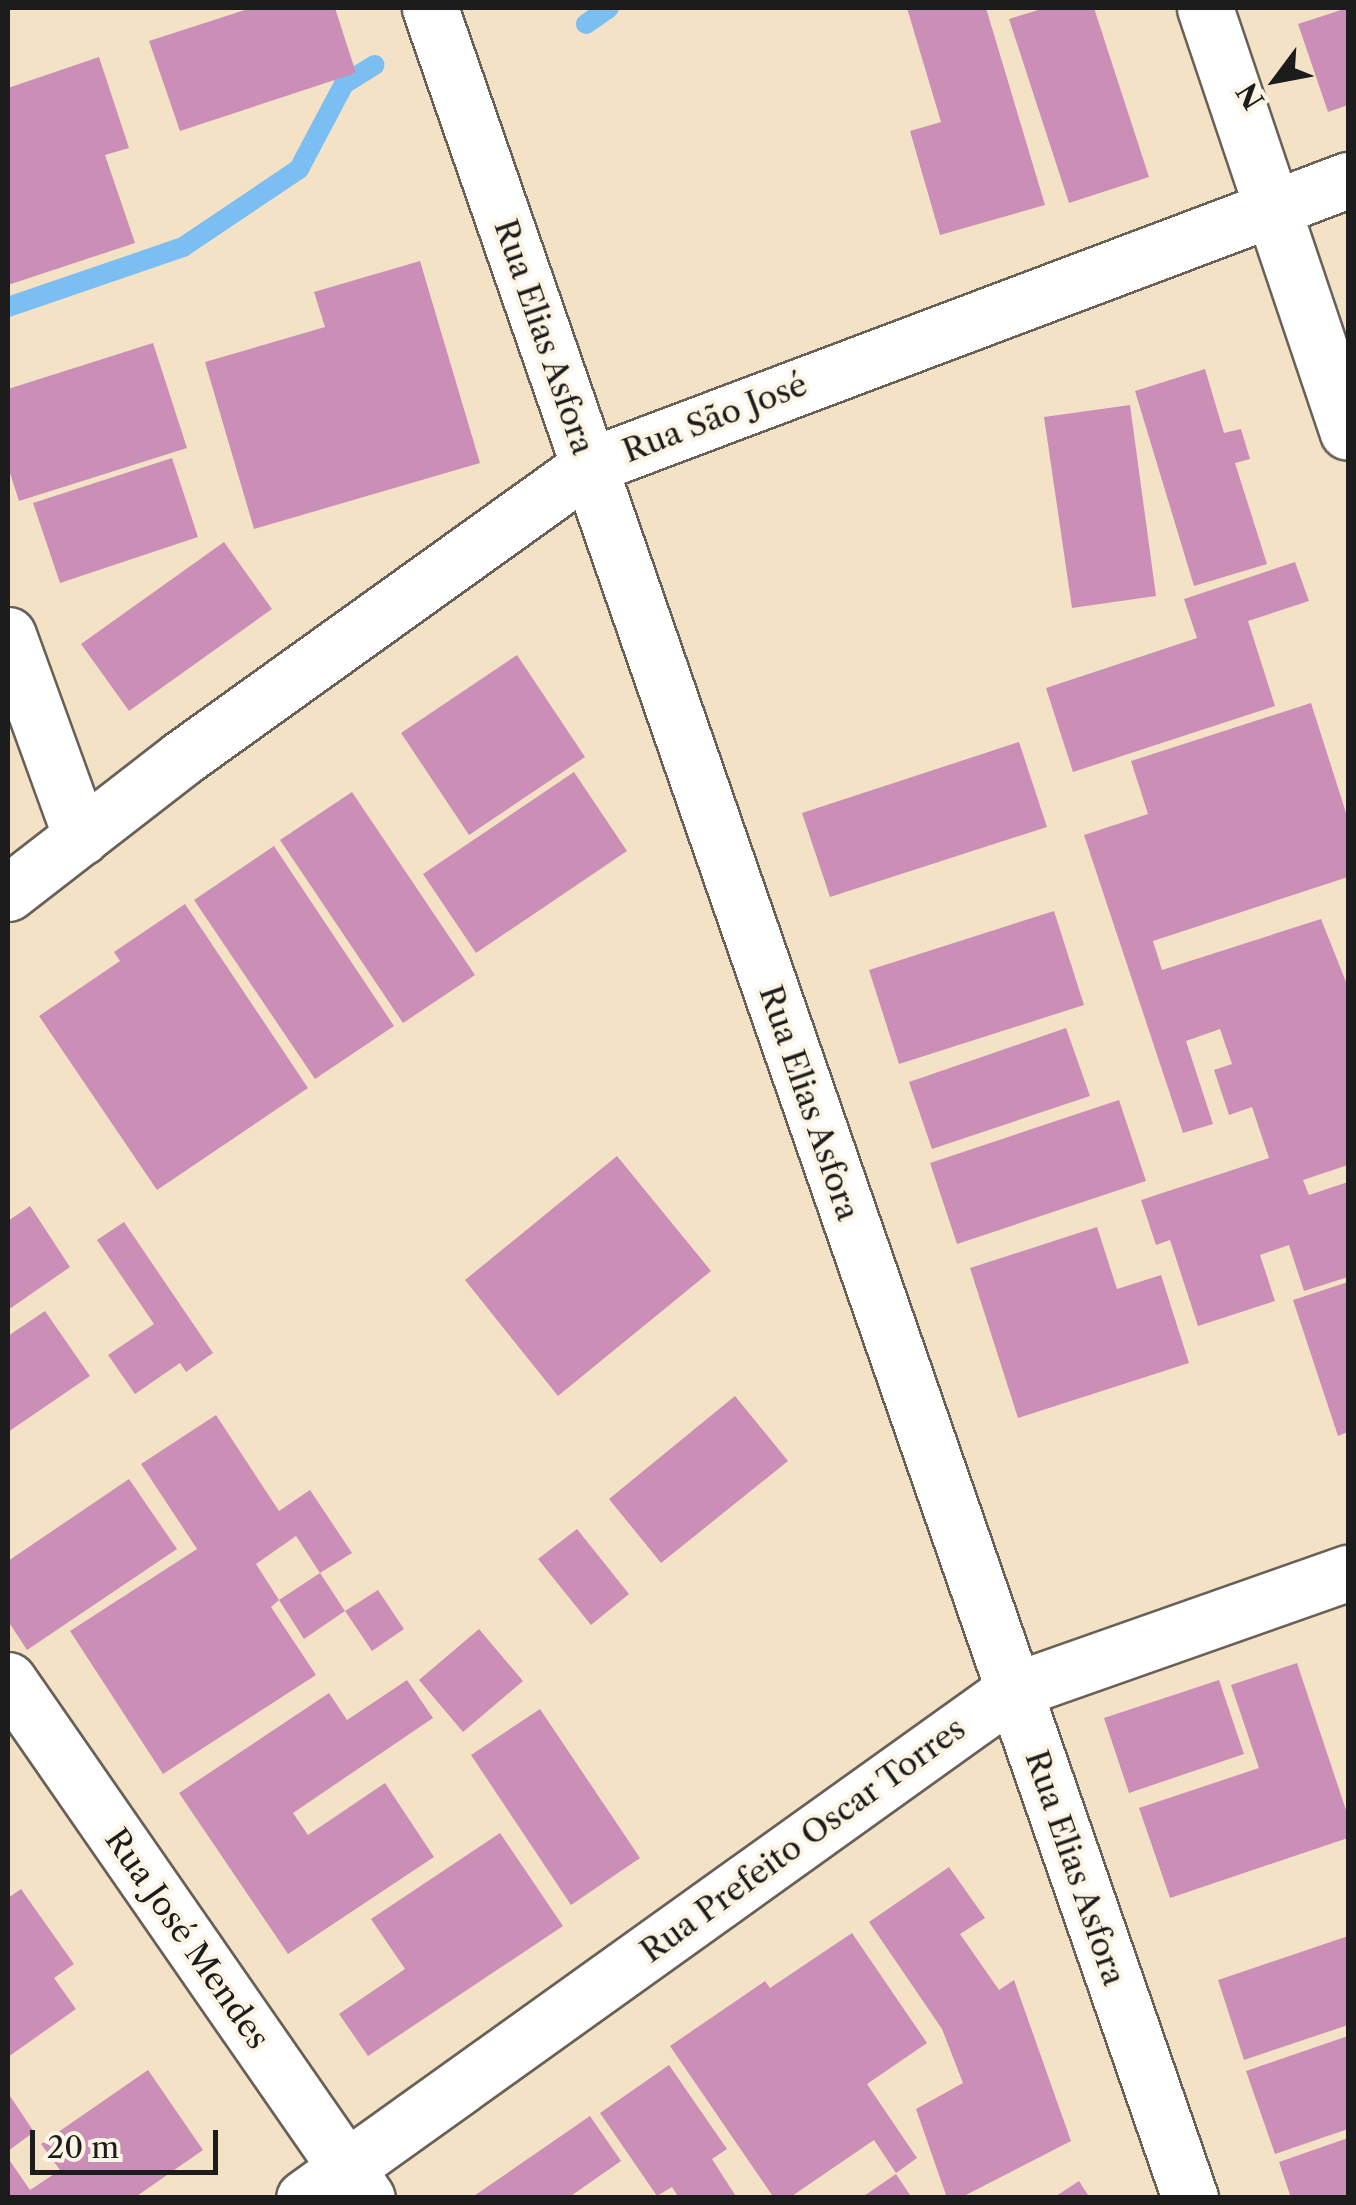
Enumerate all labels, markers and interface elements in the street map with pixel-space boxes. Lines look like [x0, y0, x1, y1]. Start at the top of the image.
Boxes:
north arrow [1226, 30, 1326, 130]
text: N [1230, 77, 1271, 115]
street label: Rua Elias Asfora [486, 214, 602, 460]
street label: Rua São José [617, 365, 813, 471]
street label: Rua Elias Asfora [751, 980, 867, 1226]
street label: Rua Prefeito Oscar Torres [632, 1709, 974, 1971]
street label: Rua Elias Asfora [1017, 1745, 1133, 1991]
street label: Rua José Mendes [97, 1821, 277, 2057]
scale bar [35, 2110, 222, 2172]
text: 20 m [47, 2129, 119, 2166]

